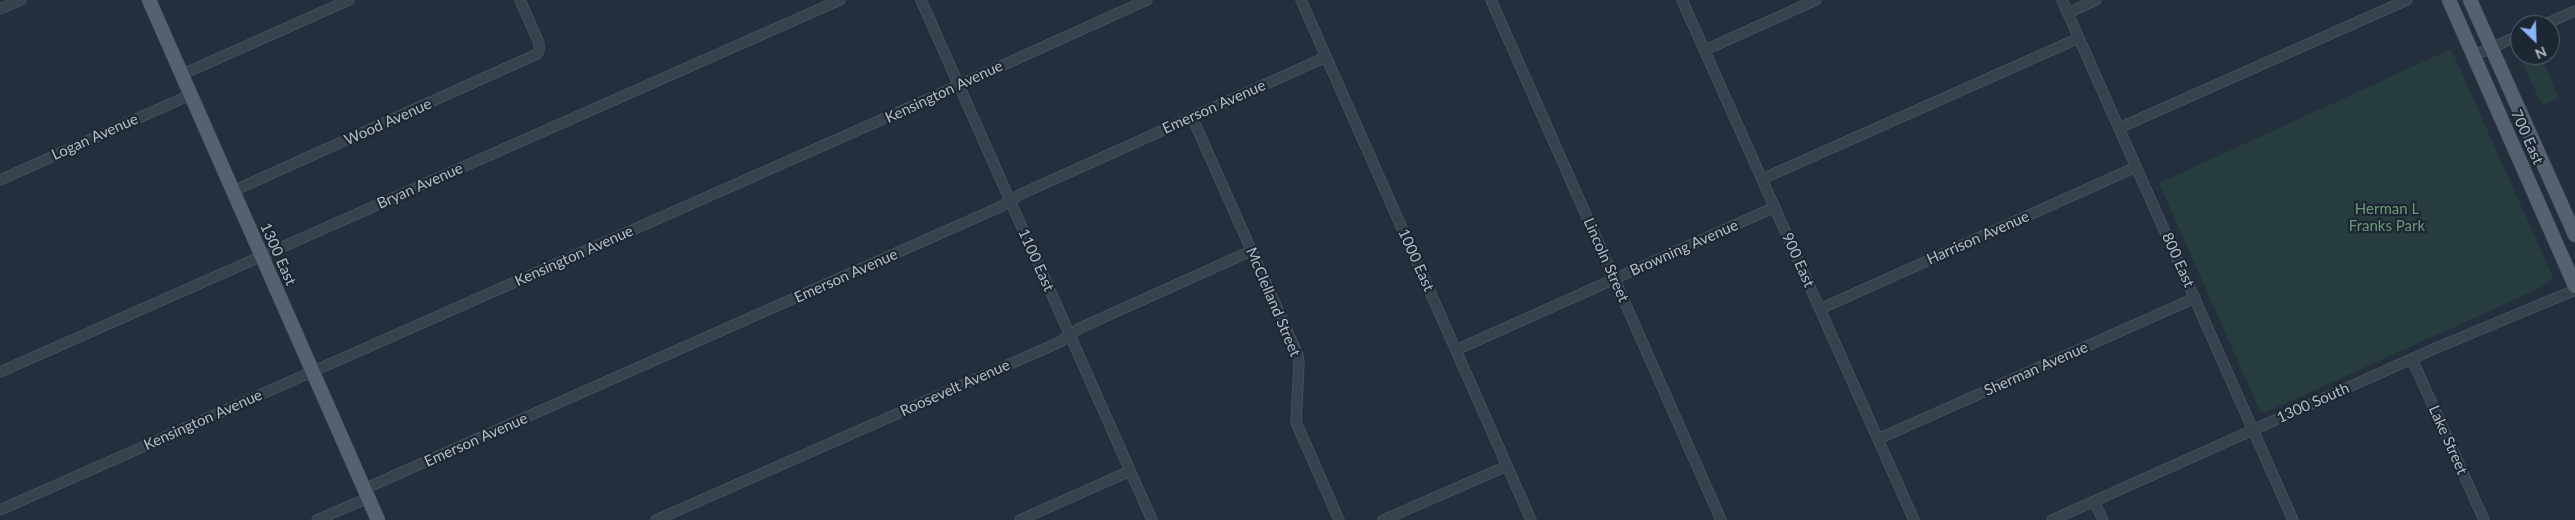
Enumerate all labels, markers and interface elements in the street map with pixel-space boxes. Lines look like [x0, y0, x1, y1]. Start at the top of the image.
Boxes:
north arrow [2510, 15, 2560, 65]
text: N [2533, 43, 2549, 63]
street label: Kensington Avenue [882, 57, 1006, 127]
street label: Emerson Avenue [1160, 76, 1268, 138]
street label: Wood Avenue [342, 95, 434, 149]
street label: 700 East [2507, 107, 2547, 167]
street label: Logan Avenue [49, 110, 141, 164]
street label: Bryan Avenue [374, 159, 466, 213]
park label: Herman L Franks Park [2349, 200, 2425, 235]
street label: Harrison Avenue [1924, 207, 2032, 269]
street label: Lincoln Street [1579, 215, 1633, 305]
street label: Browning Avenue [1627, 216, 1741, 280]
street label: 1300 East [256, 220, 300, 288]
street label: Kensington Avenue [512, 222, 636, 290]
street label: 1100 East [1014, 226, 1058, 294]
street label: 1000 East [1394, 226, 1438, 294]
street label: 900 East [1778, 230, 1818, 290]
street label: 800 East [2158, 230, 2198, 290]
street label: Emerson Avenue [792, 245, 900, 307]
street label: McClelland Street [1242, 245, 1304, 359]
street label: Sherman Avenue [1981, 338, 2091, 400]
street label: Roosevelt Avenue [897, 356, 1013, 420]
street label: 1300 South [2274, 379, 2352, 427]
street label: Kensington Avenue [141, 386, 265, 454]
street label: Lake Street [2425, 403, 2471, 477]
street label: Emerson Avenue [422, 409, 530, 471]

